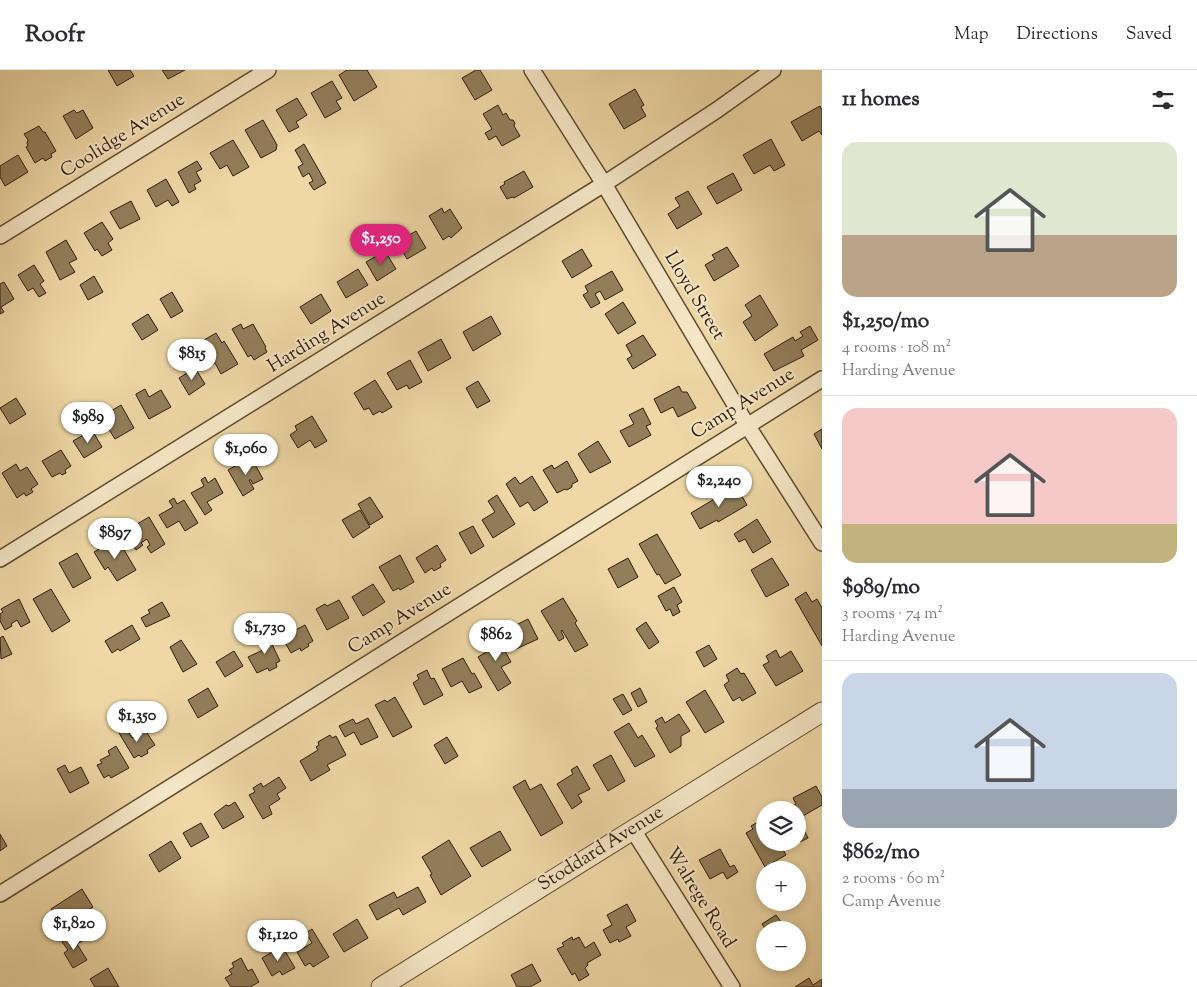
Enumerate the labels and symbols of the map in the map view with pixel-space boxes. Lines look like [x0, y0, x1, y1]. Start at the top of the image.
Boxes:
street label: Coolidge Avenue [56, 87, 191, 185]
pin: $1,250 [340, 224, 422, 266]
street label: Lloyd Street [657, 246, 731, 346]
street label: Harding Avenue [263, 286, 391, 380]
pin: $815 [162, 338, 222, 381]
street label: Camp Avenue [686, 361, 800, 447]
pin: $989 [58, 402, 118, 444]
pin: $1,060 [205, 434, 287, 476]
pin: $2,240 [678, 466, 760, 508]
pin: $897 [85, 518, 145, 560]
street label: Camp Avenue [343, 576, 457, 662]
pin: $1,730 [224, 612, 306, 655]
pin: $862 [466, 620, 526, 662]
pin: $1,350 [96, 700, 178, 743]
street label: Stoddard Avenue [533, 799, 669, 898]
street label: Walrege Road [658, 842, 742, 954]
pin: $1,820 [33, 908, 115, 951]
pin: $1,120 [237, 920, 319, 962]

